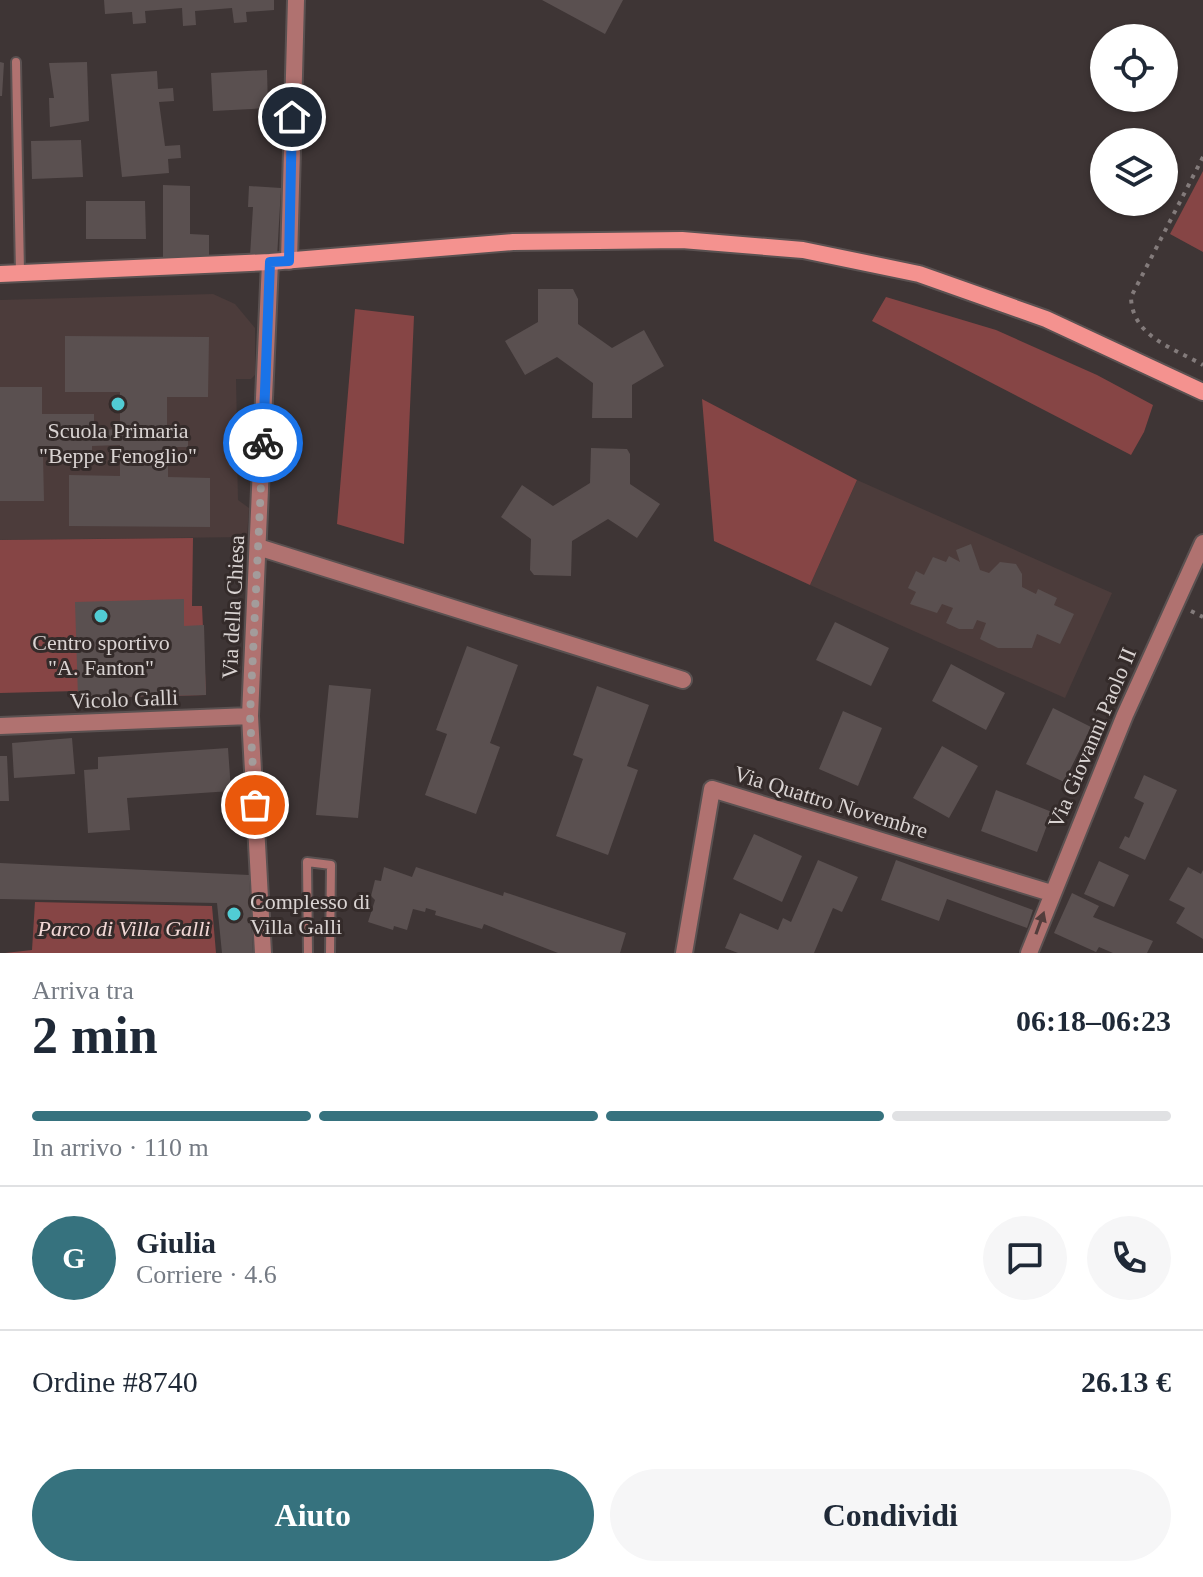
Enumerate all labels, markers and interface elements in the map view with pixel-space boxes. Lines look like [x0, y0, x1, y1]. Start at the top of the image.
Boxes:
map controls [1090, 24, 1178, 216]
button: locate [1090, 24, 1178, 112]
pin [258, 83, 326, 151]
icon: home [270, 95, 314, 139]
button: layers [1090, 128, 1178, 216]
marker: Scuola Primaria "Beppe Fenoglio" [109, 395, 127, 413]
courier [223, 403, 303, 483]
place label: Scuola Primaria "Beppe Fenoglio" [39, 418, 197, 468]
icon: bike [241, 421, 285, 465]
street label: Via della Chiesa [217, 534, 249, 680]
marker: Centro sportivo "A. Fanton" [92, 607, 110, 625]
place label: Centro sportivo "A. Fanton" [32, 630, 170, 680]
street label: Via Giovanni Paolo II [1043, 644, 1141, 832]
street label: Vicolo Galli [70, 685, 178, 713]
street label: Via Quattro Novembre [731, 761, 931, 843]
pin [221, 771, 289, 839]
icon: bag [233, 783, 277, 827]
place label: Complesso di Villa Galli [250, 889, 370, 939]
marker: Complesso di Villa Galli [225, 905, 243, 923]
one-way arrow [1034, 911, 1047, 935]
park label: Parco di Villa Galli [37, 916, 210, 941]
text: Arriva tra [32, 976, 134, 1005]
text: 06:18–06:23 [1016, 1004, 1171, 1037]
text: 2 min [32, 1007, 158, 1064]
text: In arrivo · 110 m [32, 1133, 209, 1162]
button: chat [983, 1216, 1067, 1300]
button: phone [1087, 1216, 1171, 1300]
text: Giulia [136, 1226, 216, 1259]
text: G [62, 1241, 86, 1274]
text: Corriere · 4.6 [136, 1260, 277, 1289]
text: Ordine #8740 [32, 1365, 198, 1398]
text: 26.13 € [1081, 1365, 1171, 1398]
button: Aiuto [32, 1469, 594, 1561]
button: Condividi [610, 1469, 1171, 1561]

